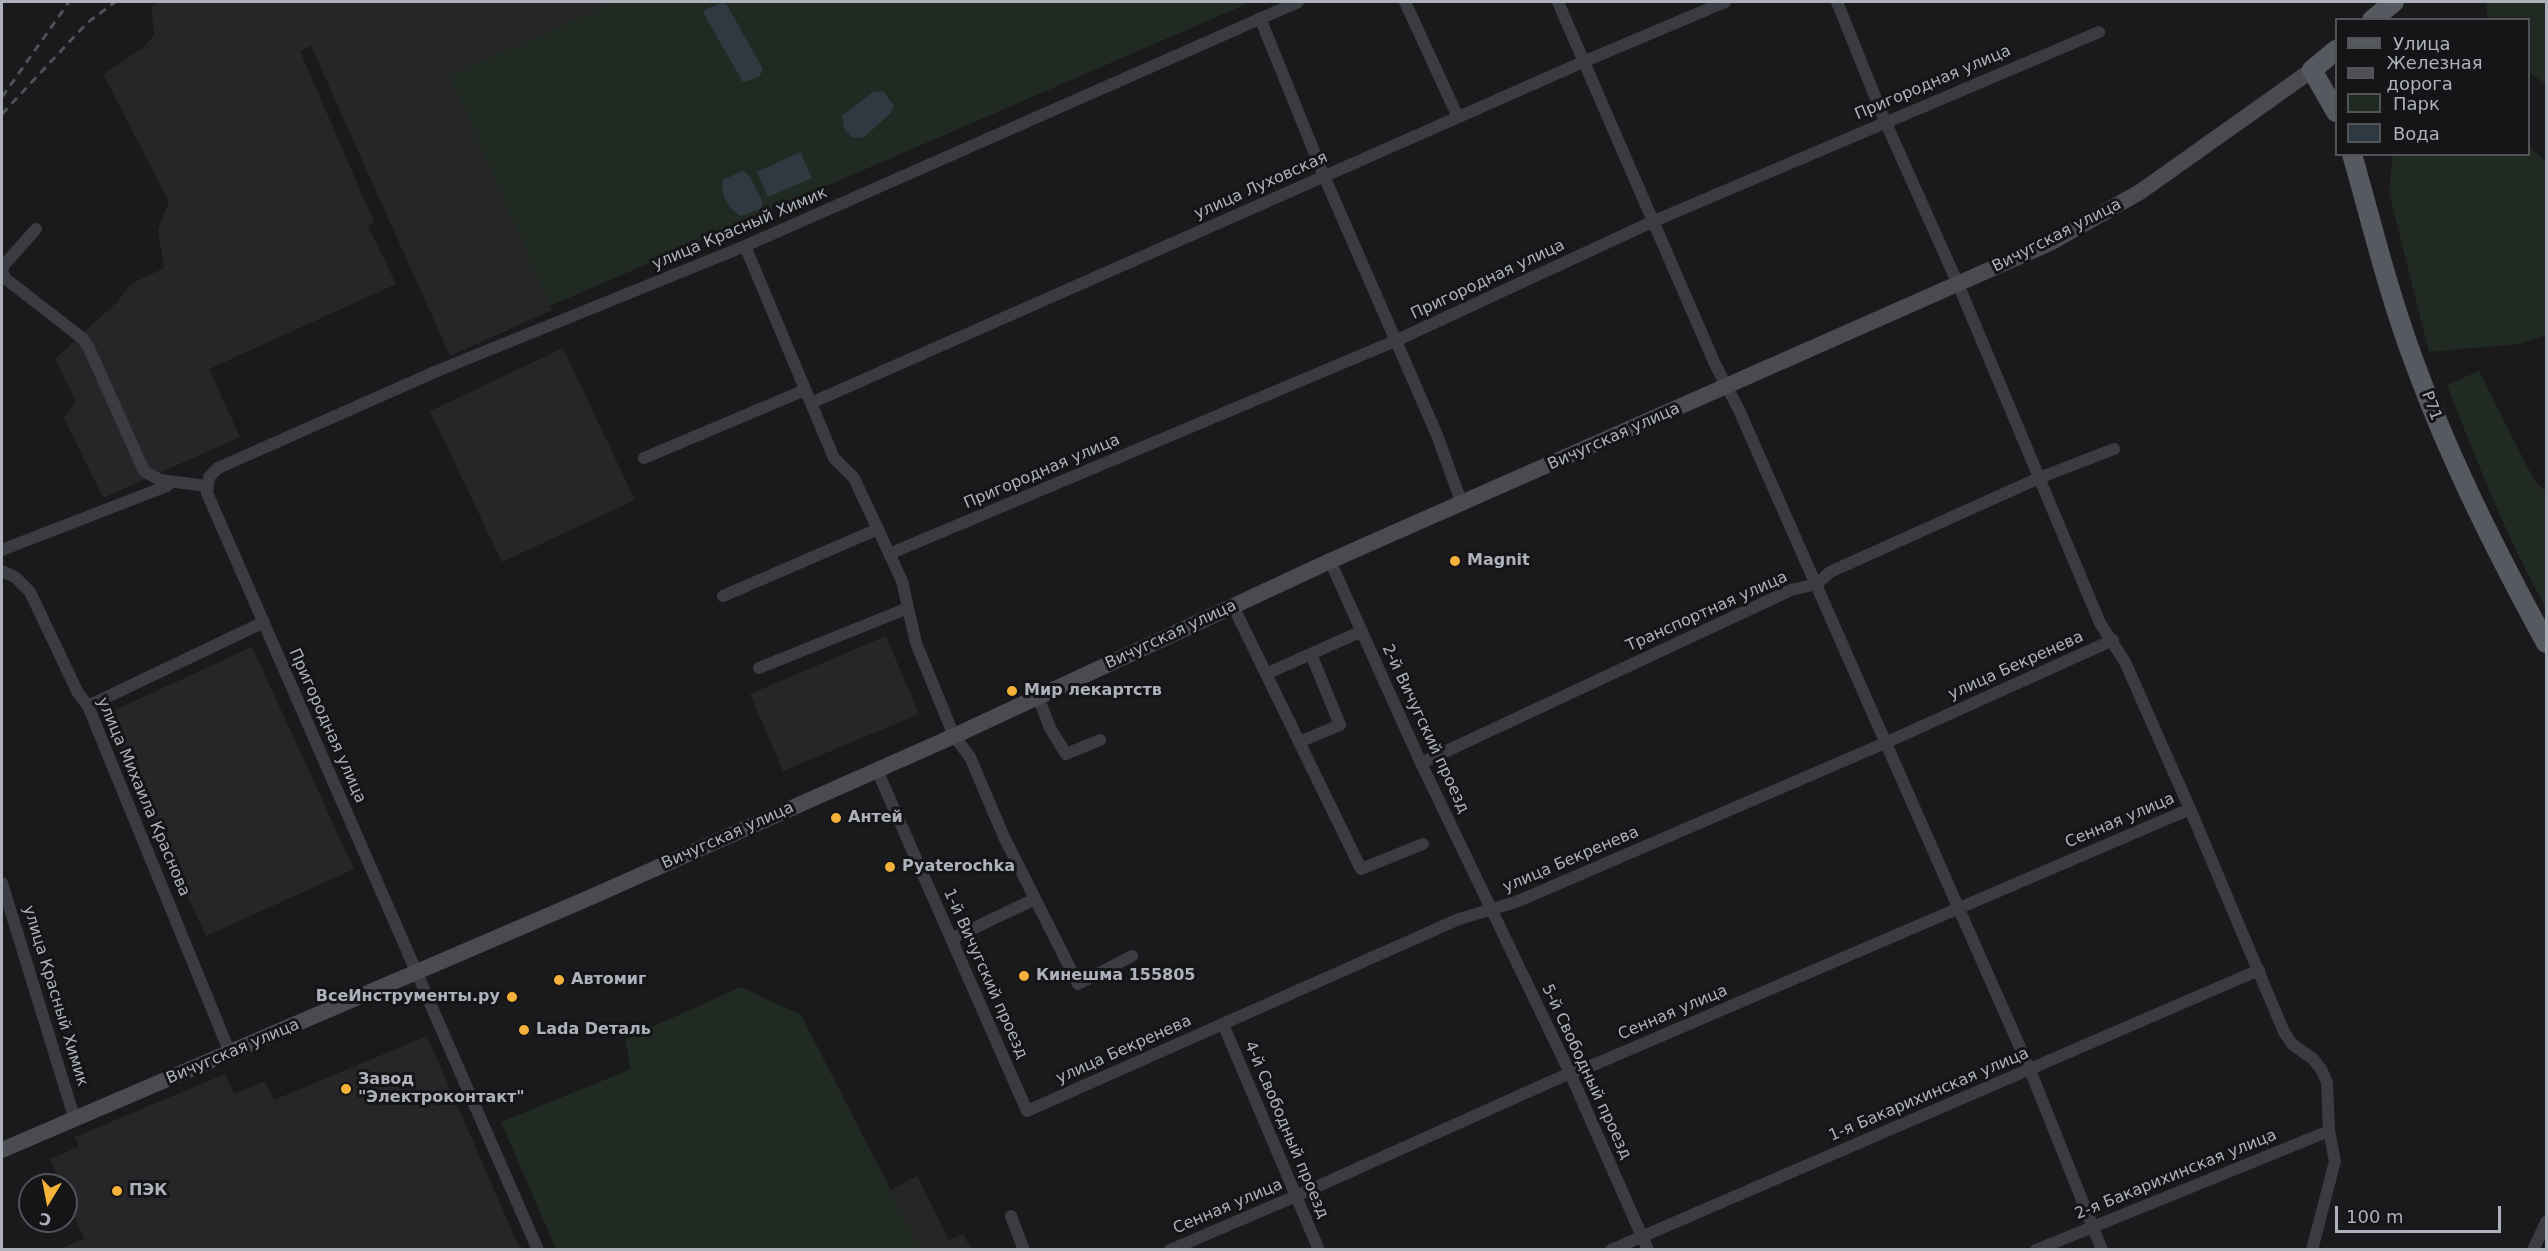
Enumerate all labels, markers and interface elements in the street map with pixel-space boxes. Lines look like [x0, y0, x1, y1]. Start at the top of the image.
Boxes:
legend [2335, 18, 2530, 156]
text: Улица [2393, 33, 2450, 54]
street label: Пригородная улица [1852, 41, 2014, 125]
text: Железная дорога [2386, 52, 2483, 94]
text: Парк [2393, 93, 2440, 114]
text: Вода [2393, 123, 2440, 144]
street label: улица Луховская [1191, 148, 1331, 224]
street label: улица Красный Химик [650, 183, 830, 275]
street label: Вичугская улица [1989, 195, 2125, 277]
street label: Пригородная улица [1408, 236, 1568, 324]
street label: Р71 [2417, 389, 2445, 423]
street label: Вичугская улица [1545, 399, 1683, 475]
street label: Пригородная улица [961, 430, 1123, 514]
place label: Magnit [1467, 551, 1530, 571]
marker: Magnit [1448, 554, 1462, 568]
street label: Транспортная улица [1623, 568, 1791, 656]
street label: Вичугская улица [1102, 596, 1240, 674]
street label: улица Бекренева [1945, 628, 2087, 704]
street label: 2-й Вичугский проезд [1377, 641, 1473, 817]
street label: Пригородная улица [284, 646, 370, 806]
place label: Мир лекартств [1024, 681, 1162, 701]
marker: Мир лекартств [1005, 684, 1019, 698]
street label: улица Михаила Краснова [92, 695, 194, 899]
street label: Сенная улица [2062, 789, 2178, 853]
street label: Вичугская улица [659, 798, 797, 874]
place label: Антей [848, 808, 903, 828]
marker: Антей [829, 811, 843, 825]
street label: улица Бекренева [1500, 823, 1642, 897]
place label: Pyaterochka [902, 857, 1015, 877]
marker: Pyaterochka [883, 860, 897, 874]
street label: 1-й Вичугский проезд [939, 886, 1031, 1062]
street label: улица Красный Химик [18, 903, 92, 1089]
place label: Кинешма 155805 [1036, 966, 1195, 986]
marker: Кинешма 155805 [1017, 969, 1031, 983]
place label: Автомиг [571, 970, 646, 990]
marker: Автомиг [552, 973, 566, 987]
street label: 5-й Свободный проезд [1537, 981, 1635, 1163]
street label: Сенная улица [1615, 981, 1731, 1045]
place label: ВсеИнструменты.ру [316, 987, 500, 1007]
marker: ВсеИнструменты.ру [505, 990, 519, 1004]
street label: улица Бекренева [1053, 1012, 1195, 1088]
street label: Вичугская улица [164, 1015, 302, 1089]
place label: Lada Dеталь [536, 1020, 651, 1040]
marker: Lada Dеталь [517, 1023, 531, 1037]
street label: 4-й Свободный проезд [1240, 1038, 1332, 1222]
street label: 1-я Бакарихинская улица [1826, 1044, 2032, 1146]
place label: Завод "Электроконтакт" [358, 1070, 525, 1108]
marker: Завод "Электроконтакт" [339, 1082, 353, 1096]
street label: 2-я Бакарихинская улица [2072, 1126, 2280, 1224]
north arrow [18, 1173, 78, 1233]
street label: Сенная улица [1170, 1175, 1286, 1239]
place label: ПЭК [129, 1181, 167, 1201]
marker: ПЭК [110, 1184, 124, 1198]
scale bar [2338, 1194, 2504, 1232]
text: 100 m [2346, 1206, 2404, 1227]
text: С [38, 1209, 53, 1230]

